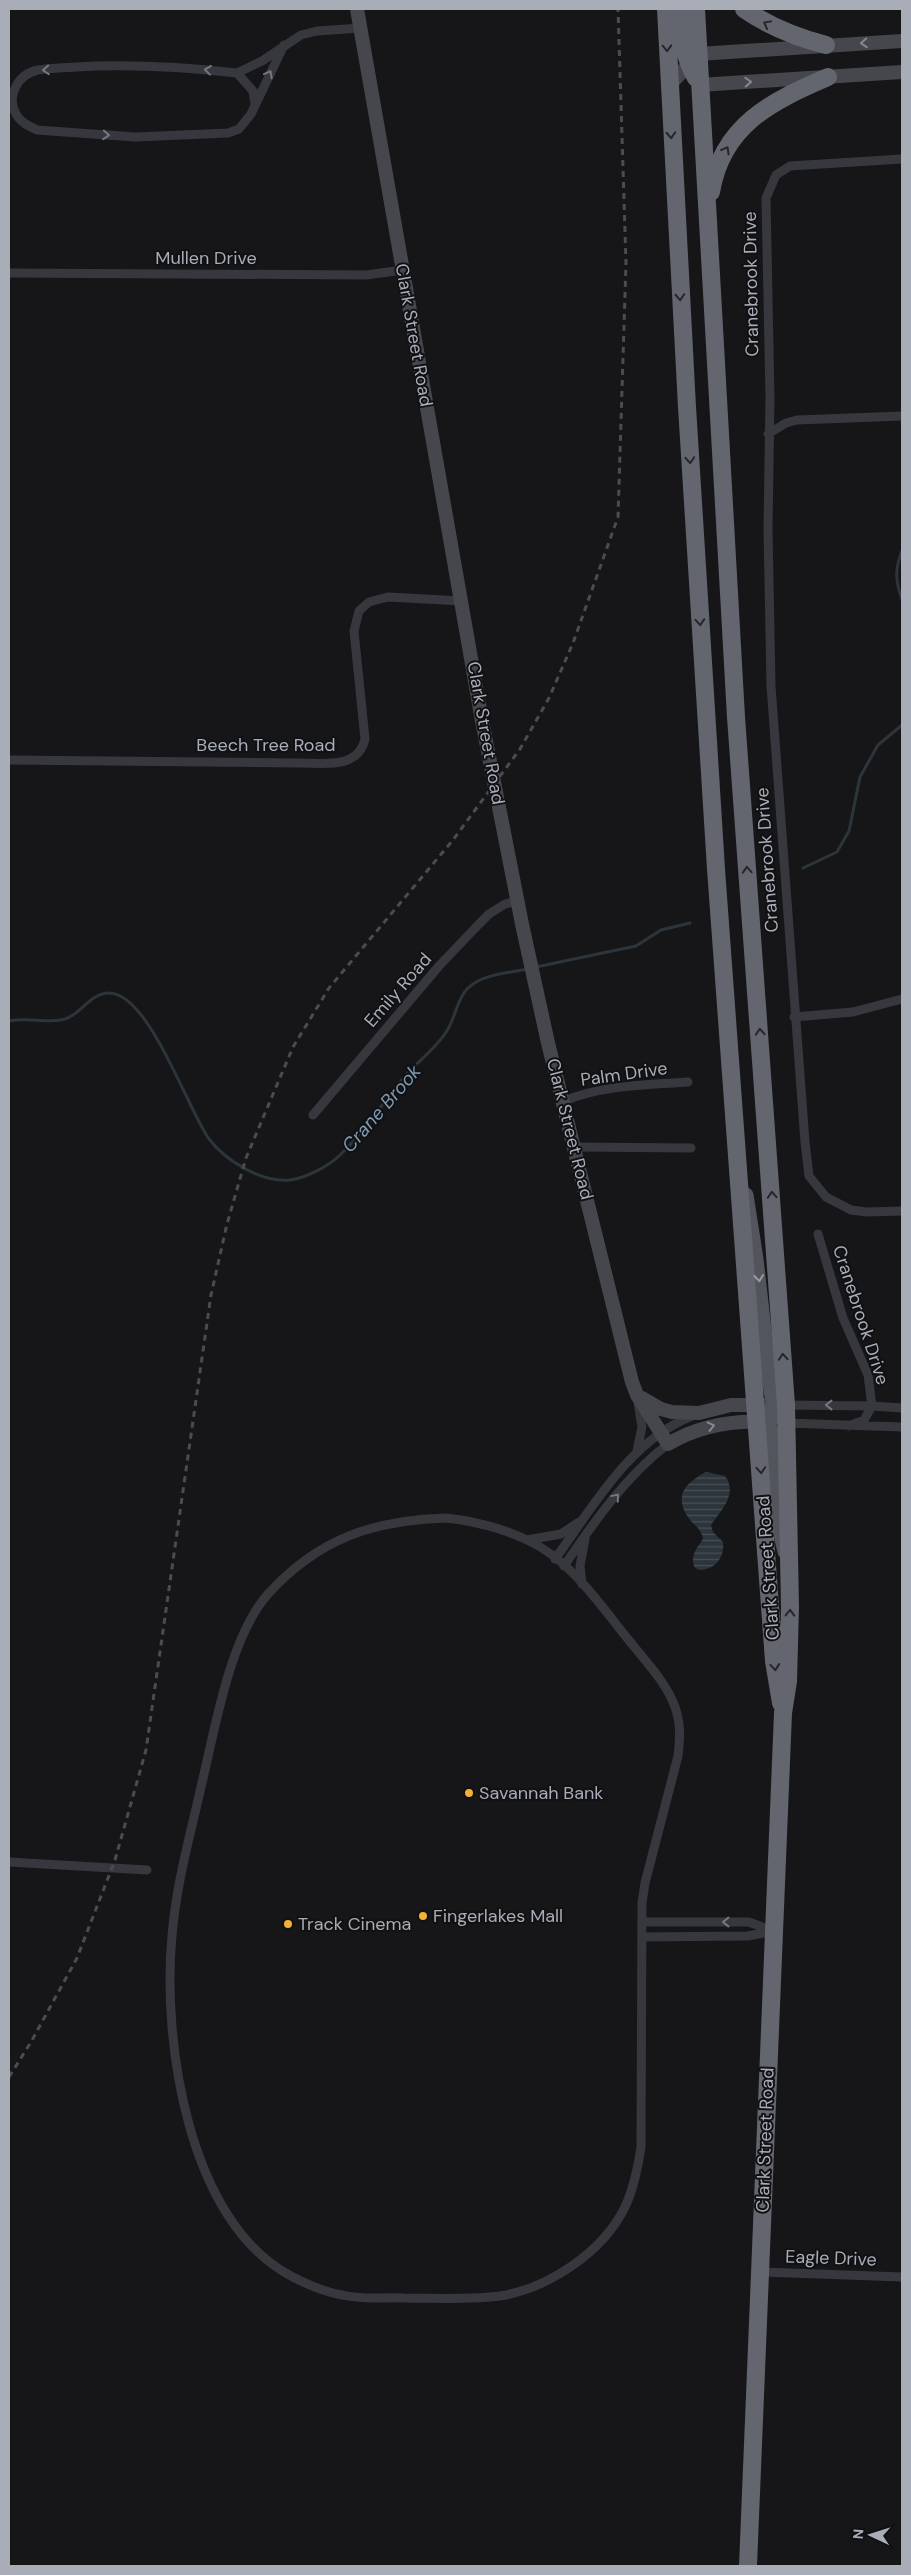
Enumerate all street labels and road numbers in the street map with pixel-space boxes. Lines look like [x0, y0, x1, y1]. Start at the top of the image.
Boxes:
street label: Cranebrook Drive [738, 211, 764, 357]
street label: Mullen Drive [155, 246, 257, 270]
street label: Clark Street Road [390, 262, 438, 408]
street label: Clark Street Road [462, 660, 510, 806]
street label: Beech Tree Road [196, 733, 336, 757]
street label: Cranebrook Drive [750, 787, 784, 933]
street label: Emily Road [359, 948, 437, 1032]
street label: Clark Street Road [541, 1056, 599, 1202]
street label: Palm Drive [579, 1056, 669, 1092]
street label: Cranebrook Drive [827, 1242, 895, 1388]
street label: Clark Street Road [751, 1495, 785, 1641]
street label: Clark Street Road [750, 2067, 780, 2213]
street label: Eagle Drive [785, 2244, 877, 2272]

